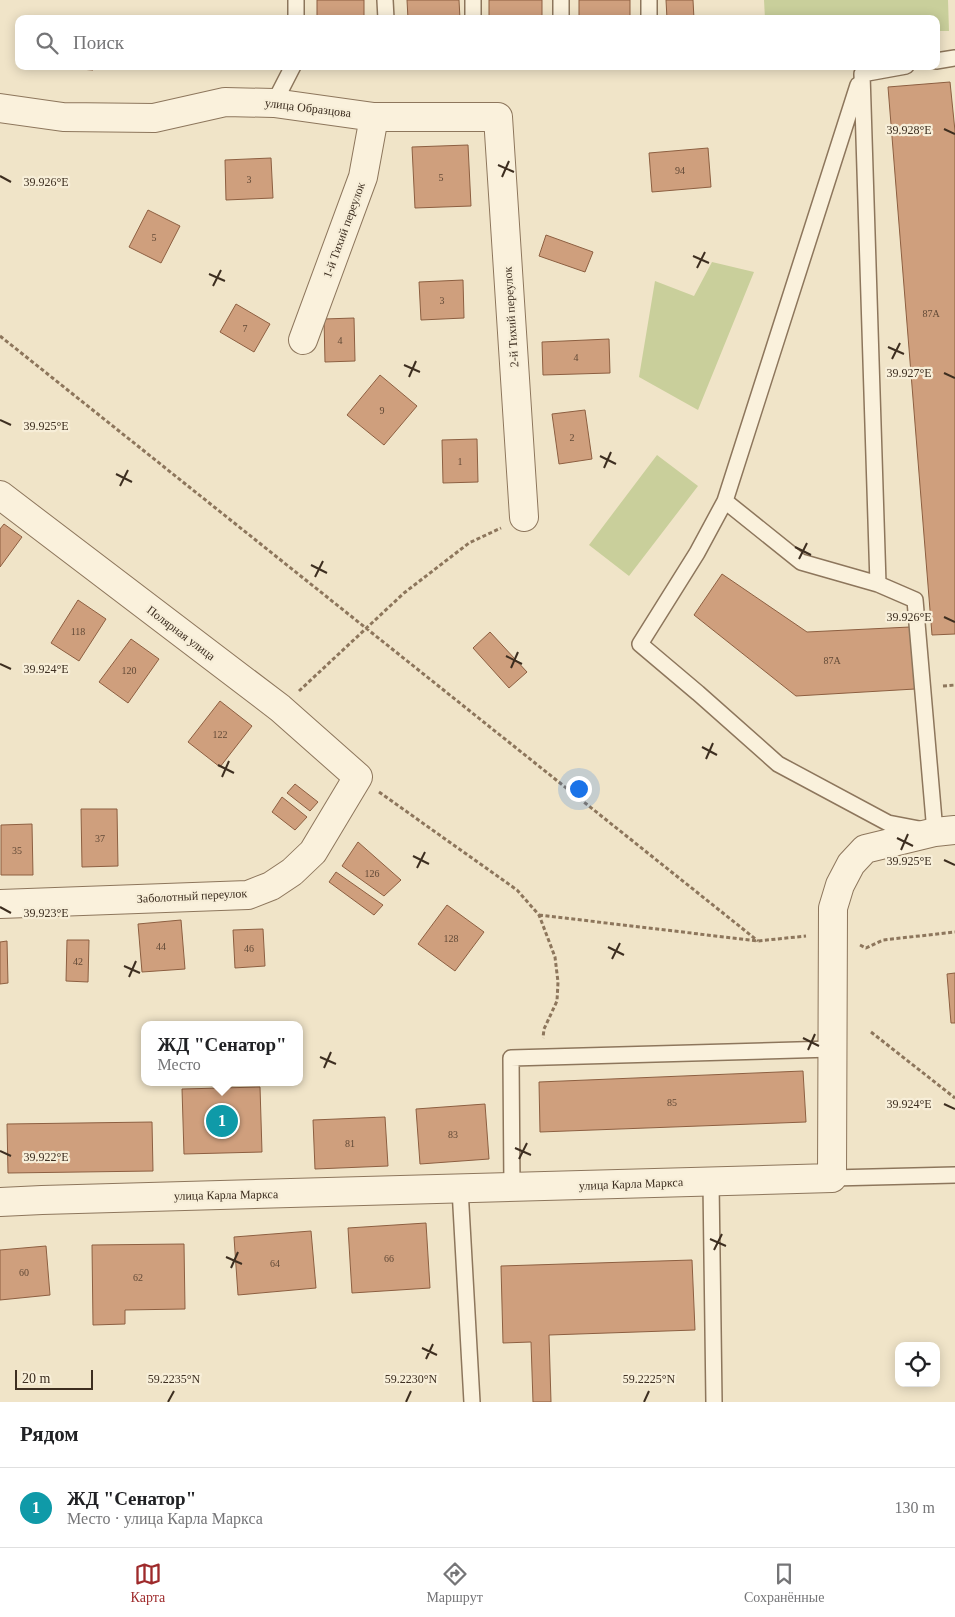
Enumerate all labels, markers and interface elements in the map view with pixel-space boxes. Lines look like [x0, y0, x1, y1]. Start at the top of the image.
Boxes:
search box [15, 15, 940, 70]
icon: search [33, 29, 61, 57]
text: Поиск [73, 32, 124, 53]
street label: улица Образцова [264, 96, 353, 120]
text: 39.928°E [886, 123, 932, 137]
house number: 94 [675, 165, 685, 176]
house number: 5 [439, 172, 444, 183]
house number: 3 [247, 174, 252, 185]
text: 39.926°E [23, 175, 69, 189]
street label: 1-й Тихий переулок [320, 180, 368, 280]
house number: 5 [152, 232, 157, 243]
street label: 2-й Тихий переулок [500, 266, 521, 368]
house number: 3 [440, 295, 445, 306]
house number: 87А [922, 308, 940, 319]
house number: 7 [243, 323, 248, 334]
house number: 4 [338, 335, 343, 346]
house number: 4 [574, 352, 579, 363]
text: 39.927°E [886, 366, 932, 380]
house number: 9 [380, 405, 385, 416]
text: 39.925°E [23, 419, 69, 433]
house number: 2 [570, 432, 575, 443]
house number: 1 [458, 456, 463, 467]
street label: Полярная улица [144, 603, 218, 664]
text: 39.926°E [886, 610, 932, 624]
house number: 118 [71, 626, 85, 637]
house number: 87А [823, 655, 841, 666]
text: 39.924°E [23, 662, 69, 676]
house number: 120 [122, 665, 137, 676]
house number: 122 [213, 729, 228, 740]
your location [566, 776, 592, 802]
house number: 37 [95, 833, 105, 844]
house number: 35 [12, 845, 22, 856]
text: 39.925°E [886, 854, 932, 868]
house number: 126 [365, 868, 380, 879]
street label: Заболотный переулок [137, 886, 248, 906]
text: 39.923°E [23, 906, 69, 920]
house number: 128 [444, 933, 459, 944]
house number: 44 [156, 941, 166, 952]
house number: 46 [244, 943, 254, 954]
house number: 42 [73, 956, 83, 967]
popup [141, 1021, 303, 1086]
text: ЖД "Сенатор" [157, 1034, 287, 1055]
text: Место [157, 1056, 201, 1073]
house number: 85 [667, 1097, 677, 1108]
text: 39.924°E [886, 1097, 932, 1111]
pin: 1 [206, 1102, 238, 1140]
house number: 83 [448, 1129, 458, 1140]
house number: 81 [345, 1138, 355, 1149]
text: 39.922°E [23, 1150, 69, 1164]
street label: улица Карла Маркса [579, 1175, 684, 1193]
street label: улица Карла Маркса [174, 1187, 279, 1203]
house number: 66 [384, 1253, 394, 1264]
house number: 64 [270, 1258, 280, 1269]
house number: 60 [19, 1267, 29, 1278]
house number: 62 [133, 1272, 143, 1283]
map controls [895, 1342, 940, 1387]
button: locate [895, 1342, 940, 1387]
scale bar [15, 1367, 92, 1390]
text: 20 m [22, 1371, 50, 1386]
text: 59.2235°N [148, 1372, 201, 1386]
text: 59.2230°N [385, 1372, 438, 1386]
text: 59.2225°N [623, 1372, 676, 1386]
text: Рядом [20, 1422, 79, 1446]
text: ЖД "Сенатор" [67, 1488, 196, 1509]
text: 1 [32, 1499, 40, 1516]
text: 130 m [895, 1499, 935, 1516]
text: Место · улица Карла Маркса [67, 1510, 263, 1527]
tab: Карта [131, 1560, 165, 1606]
tab: Маршрут [426, 1560, 483, 1606]
tab: Сохранённые [744, 1560, 824, 1606]

